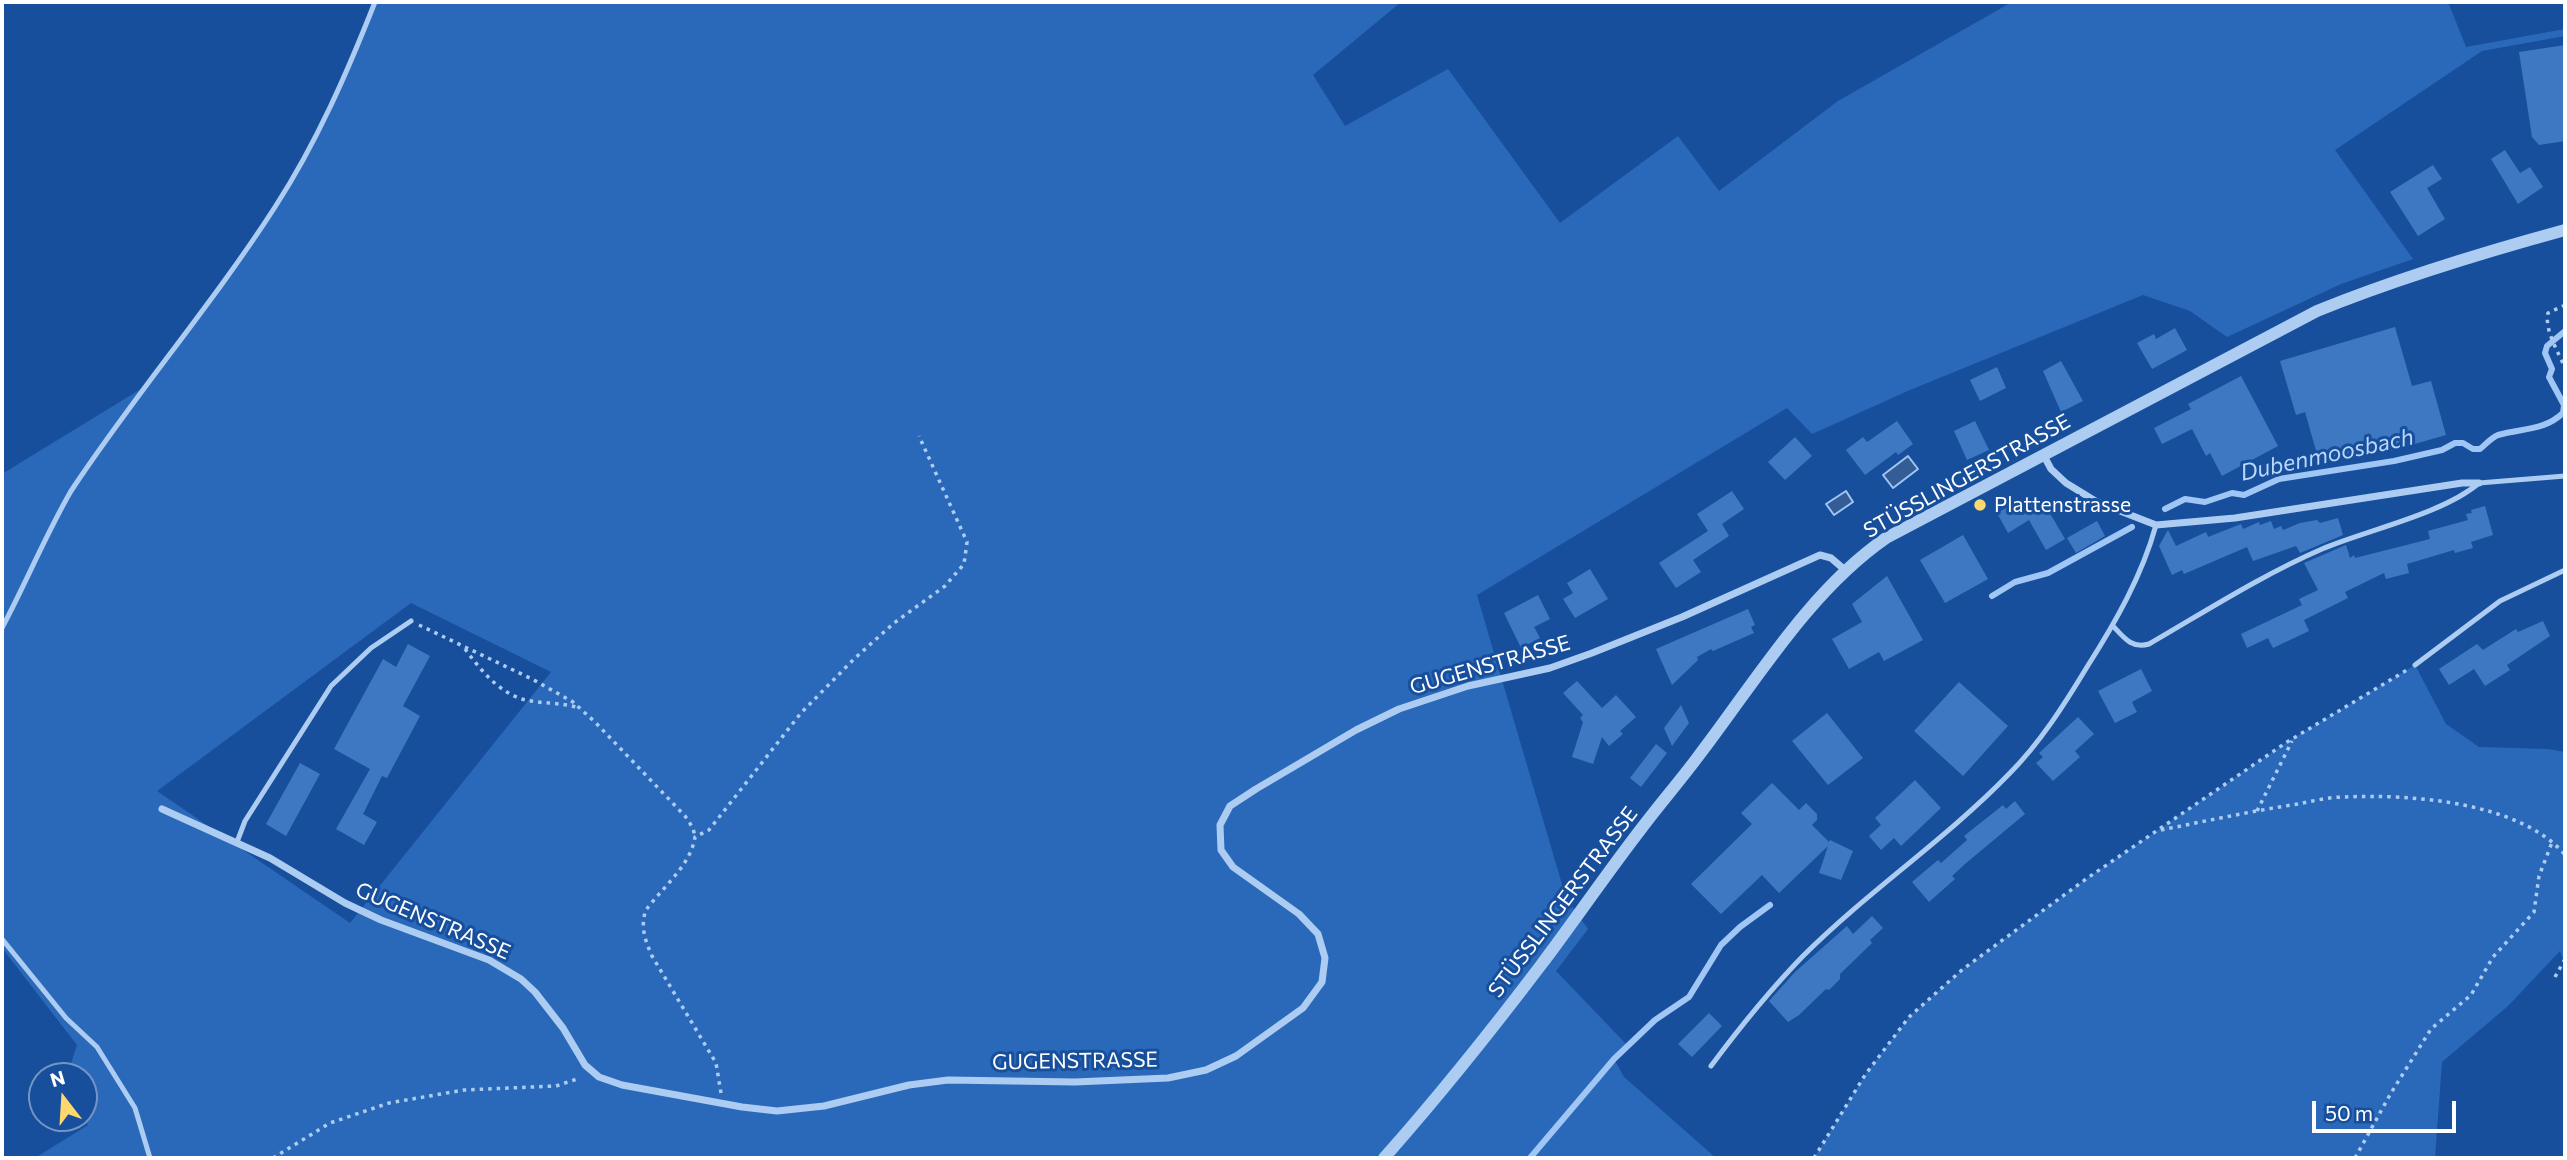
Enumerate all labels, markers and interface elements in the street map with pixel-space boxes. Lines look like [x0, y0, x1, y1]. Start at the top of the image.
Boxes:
street label: STÜSSLINGERSTRASSE [1859, 409, 2075, 543]
water label: Dubenmoosbach [2238, 423, 2416, 487]
place label: Plattenstrasse [1994, 492, 2131, 518]
marker: Plattenstrasse [1972, 497, 1988, 513]
street label: GUGENSTRASSE [1407, 630, 1573, 700]
street label: STÜSSLINGERSTRASSE [1483, 802, 1643, 1002]
street label: GUGENSTRASSE [352, 877, 514, 965]
street label: GUGENSTRASSE [992, 1047, 1158, 1075]
north arrow [28, 1062, 98, 1132]
text: N [47, 1065, 67, 1091]
scale bar [2315, 1086, 2458, 1130]
text: 50 m [2325, 1100, 2373, 1125]

